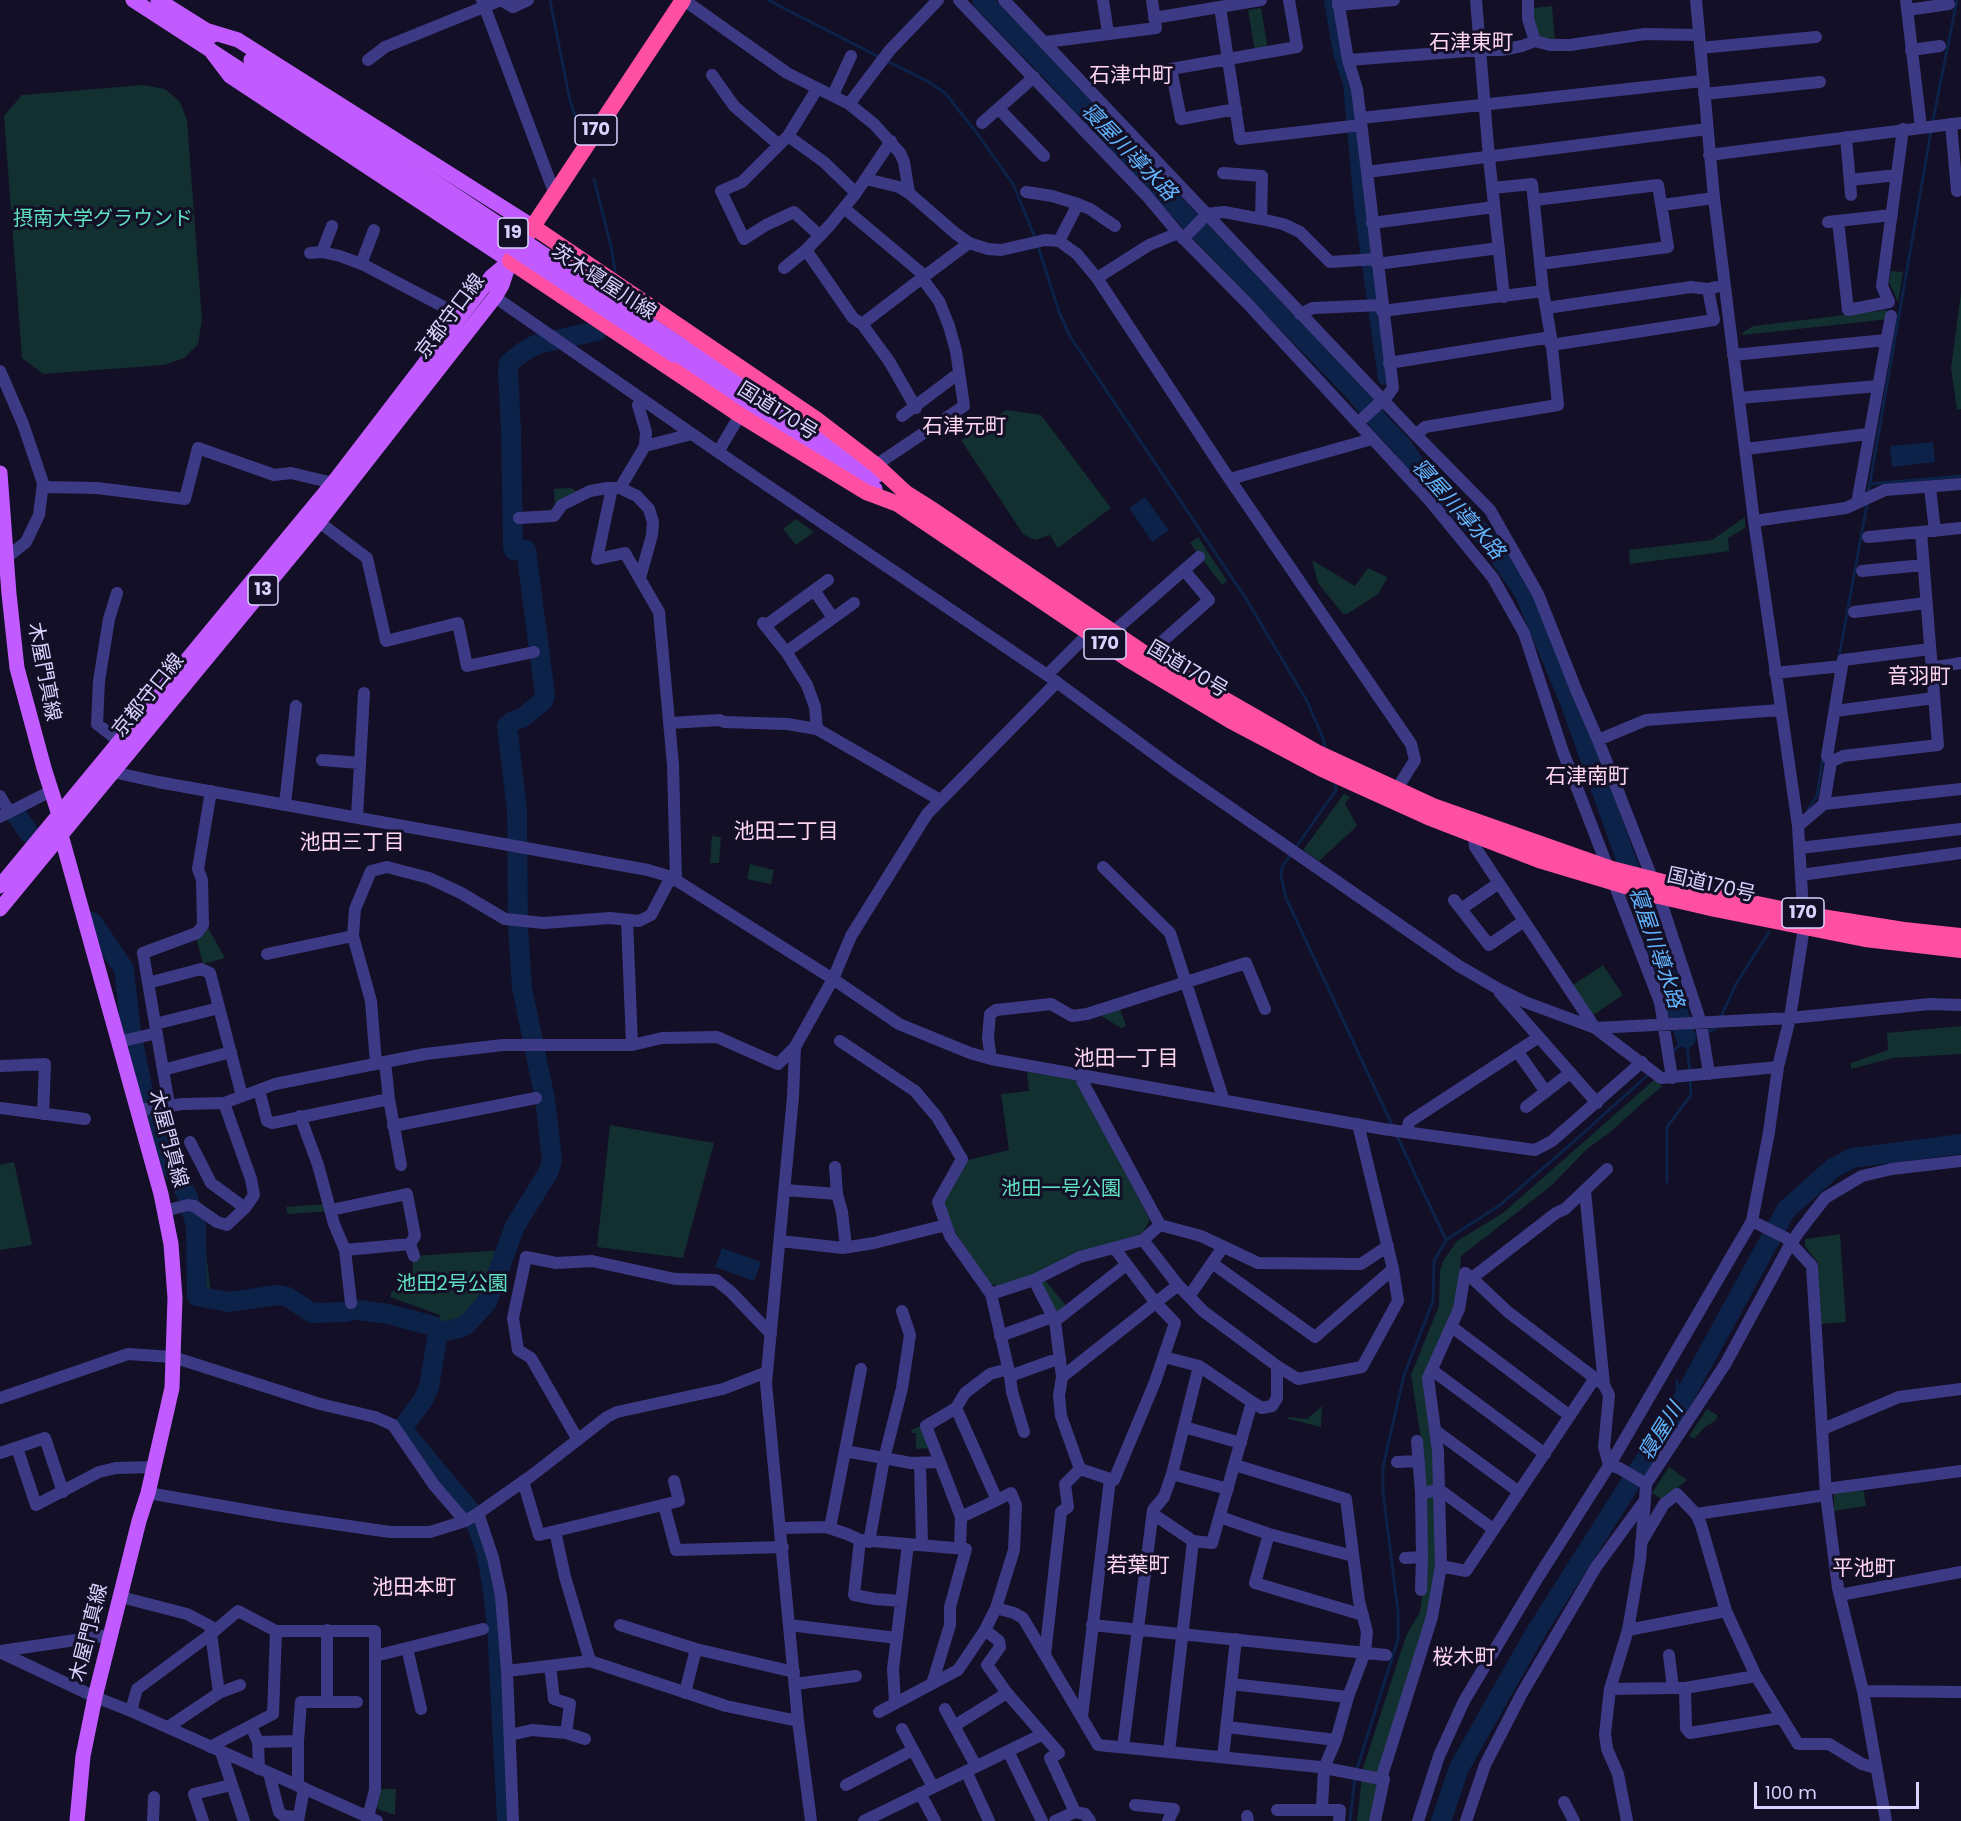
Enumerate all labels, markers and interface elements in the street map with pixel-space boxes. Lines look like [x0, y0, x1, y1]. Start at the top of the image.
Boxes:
district label: 石津東町 [1429, 31, 1513, 57]
district label: 石津中町 [1089, 64, 1173, 90]
water label: 寝屋川導水路 [1075, 99, 1181, 207]
road number: 170 [575, 115, 617, 145]
park label: 摂南大学グラウンド [13, 208, 193, 232]
road number: 19 [498, 218, 528, 248]
street label: 茨木寝屋川線 [546, 240, 660, 326]
street label: 京都守口線 [411, 270, 491, 364]
street label: 国道170号 [733, 378, 821, 446]
district label: 石津元町 [922, 415, 1006, 441]
water label: 寝屋川導水路 [1405, 455, 1509, 565]
road number: 13 [248, 575, 278, 605]
street label: 木屋門真線 [22, 621, 64, 723]
road number: 170 [1084, 629, 1126, 659]
street label: 国道170号 [1142, 637, 1232, 703]
street label: 京都守口線 [108, 650, 190, 742]
district label: 音羽町 [1888, 665, 1950, 691]
district label: 石津南町 [1545, 765, 1629, 791]
district label: 池田二丁目 [734, 820, 838, 846]
district label: 池田三丁目 [300, 831, 404, 857]
street label: 国道170号 [1665, 864, 1757, 908]
water label: 寝屋川導水路 [1623, 884, 1687, 1012]
road number: 170 [1782, 898, 1824, 928]
district label: 池田一丁目 [1074, 1047, 1178, 1073]
street label: 木屋門真線 [142, 1088, 192, 1190]
park label: 池田一号公園 [1001, 1178, 1121, 1202]
park label: 池田2号公園 [396, 1273, 508, 1297]
water label: 寝屋川 [1635, 1399, 1689, 1465]
district label: 若葉町 [1107, 1554, 1169, 1580]
district label: 平池町 [1833, 1557, 1895, 1583]
district label: 池田本町 [372, 1576, 456, 1602]
street label: 木屋門真線 [66, 1582, 114, 1684]
district label: 桜木町 [1433, 1646, 1495, 1672]
scale bar [1757, 1770, 1922, 1808]
text: 100 m [1765, 1780, 1817, 1805]

